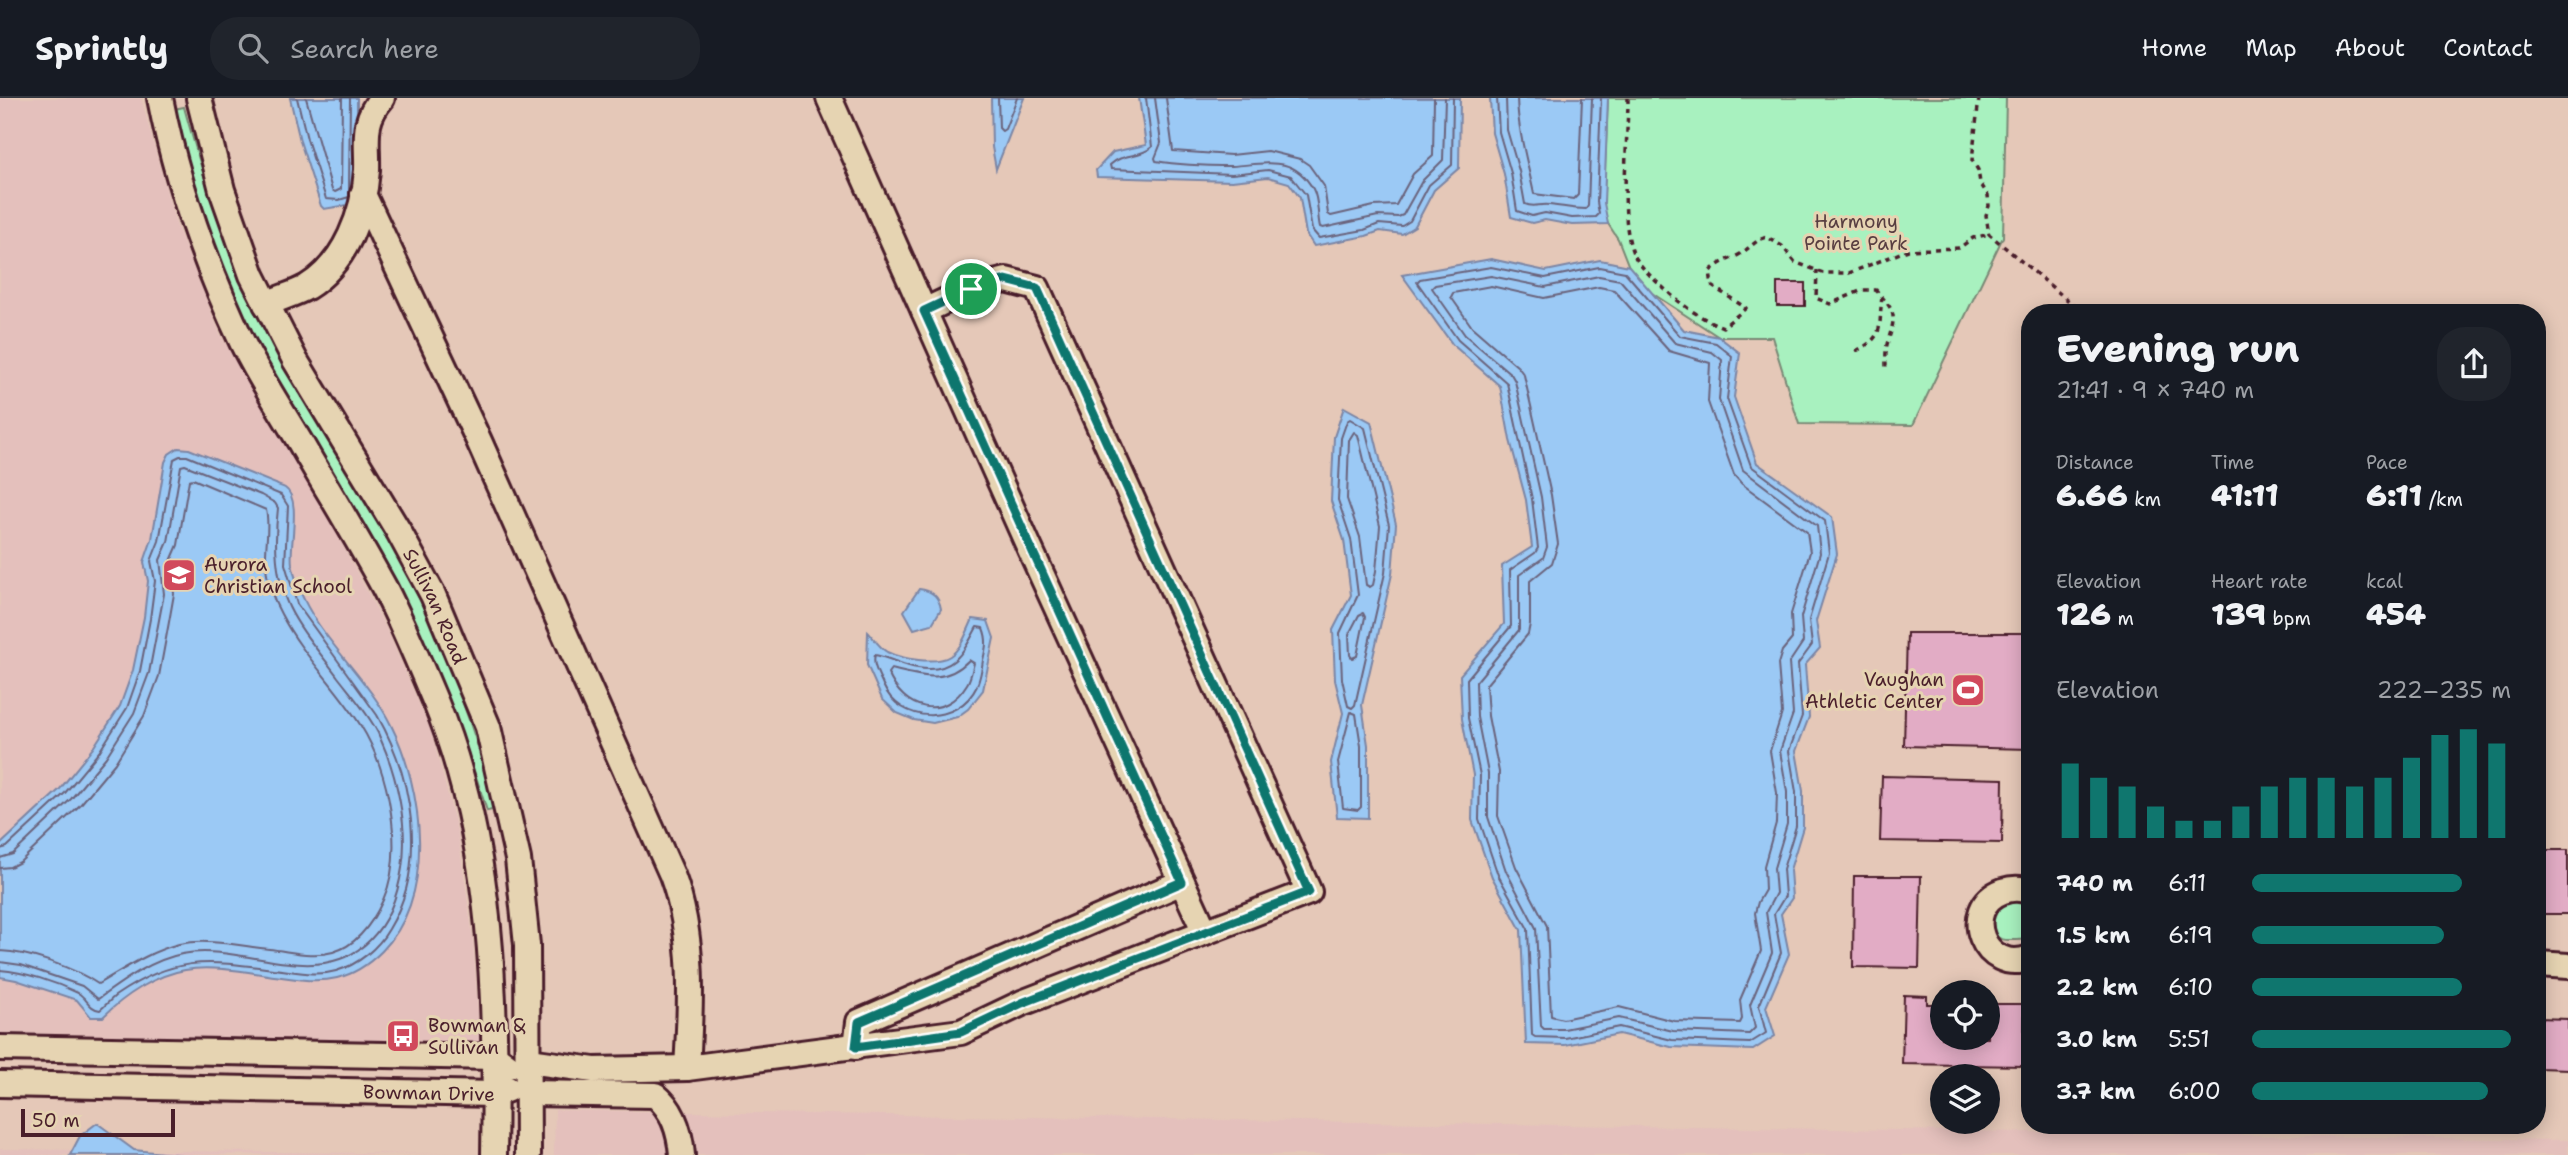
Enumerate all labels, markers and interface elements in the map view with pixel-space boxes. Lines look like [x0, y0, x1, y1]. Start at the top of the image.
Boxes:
search box [210, 17, 700, 80]
text: Sprintly [35, 26, 168, 71]
icon: search [234, 29, 272, 67]
text: Search here [290, 31, 439, 66]
text: Home [2141, 32, 2207, 64]
text: Map [2245, 32, 2297, 64]
text: About [2335, 32, 2405, 64]
text: Contact [2443, 32, 2533, 64]
park label: Harmony Pointe Park [1804, 209, 1908, 256]
pin [941, 259, 1001, 319]
icon: arrive [952, 270, 990, 308]
text: Evening run [2056, 323, 2299, 374]
button: share [2437, 327, 2511, 401]
text: 21:41 · 9 × 740 m [2056, 375, 2254, 405]
text: Distance [2056, 450, 2134, 475]
text: Time [2211, 450, 2255, 475]
text: Pace [2366, 450, 2408, 475]
text: 6.66 [2056, 475, 2128, 516]
text: 41:11 [2211, 475, 2279, 516]
text: 6:11 [2366, 475, 2422, 516]
text: km [2128, 487, 2161, 512]
text: /km [2422, 487, 2463, 512]
street label: Sullivan Road [398, 544, 473, 668]
place label: Aurora Christian School [204, 552, 352, 599]
school or university icon: Aurora Christian School [160, 556, 198, 594]
text: Elevation [2056, 569, 2141, 594]
text: Heart rate [2211, 569, 2308, 594]
text: kcal [2366, 569, 2403, 594]
text: 126 [2056, 594, 2111, 635]
text: 139 [2211, 594, 2266, 635]
text: 454 [2366, 594, 2426, 635]
text: m [2111, 606, 2134, 631]
text: bpm [2266, 606, 2311, 631]
place label: Vaughan Athletic Center [1805, 667, 1944, 714]
sports icon: Vaughan Athletic Center [1949, 671, 1987, 709]
text: Elevation [2056, 675, 2159, 705]
text: 222–235 m [2377, 675, 2511, 705]
text: 740 m [2056, 868, 2133, 898]
text: 6:11 [2168, 868, 2206, 898]
text: 1.5 km [2056, 920, 2130, 950]
text: 6:19 [2168, 920, 2213, 950]
text: 2.2 km [2056, 972, 2138, 1002]
text: 6:10 [2168, 972, 2213, 1002]
map controls [1930, 980, 2000, 1134]
button: locate [1930, 980, 2000, 1050]
place label: Bowman & Sullivan [428, 1013, 526, 1060]
bus stop icon: Bowman & Sullivan [384, 1017, 422, 1055]
text: 3.0 km [2056, 1024, 2137, 1054]
text: 5:51 [2168, 1024, 2210, 1054]
button: layers [1930, 1064, 2000, 1134]
text: 3.7 km [2056, 1076, 2135, 1106]
text: 6:00 [2168, 1076, 2221, 1106]
street label: Bowman Drive [363, 1079, 495, 1106]
scale bar [21, 1106, 175, 1138]
text: 50 m [32, 1108, 80, 1133]

